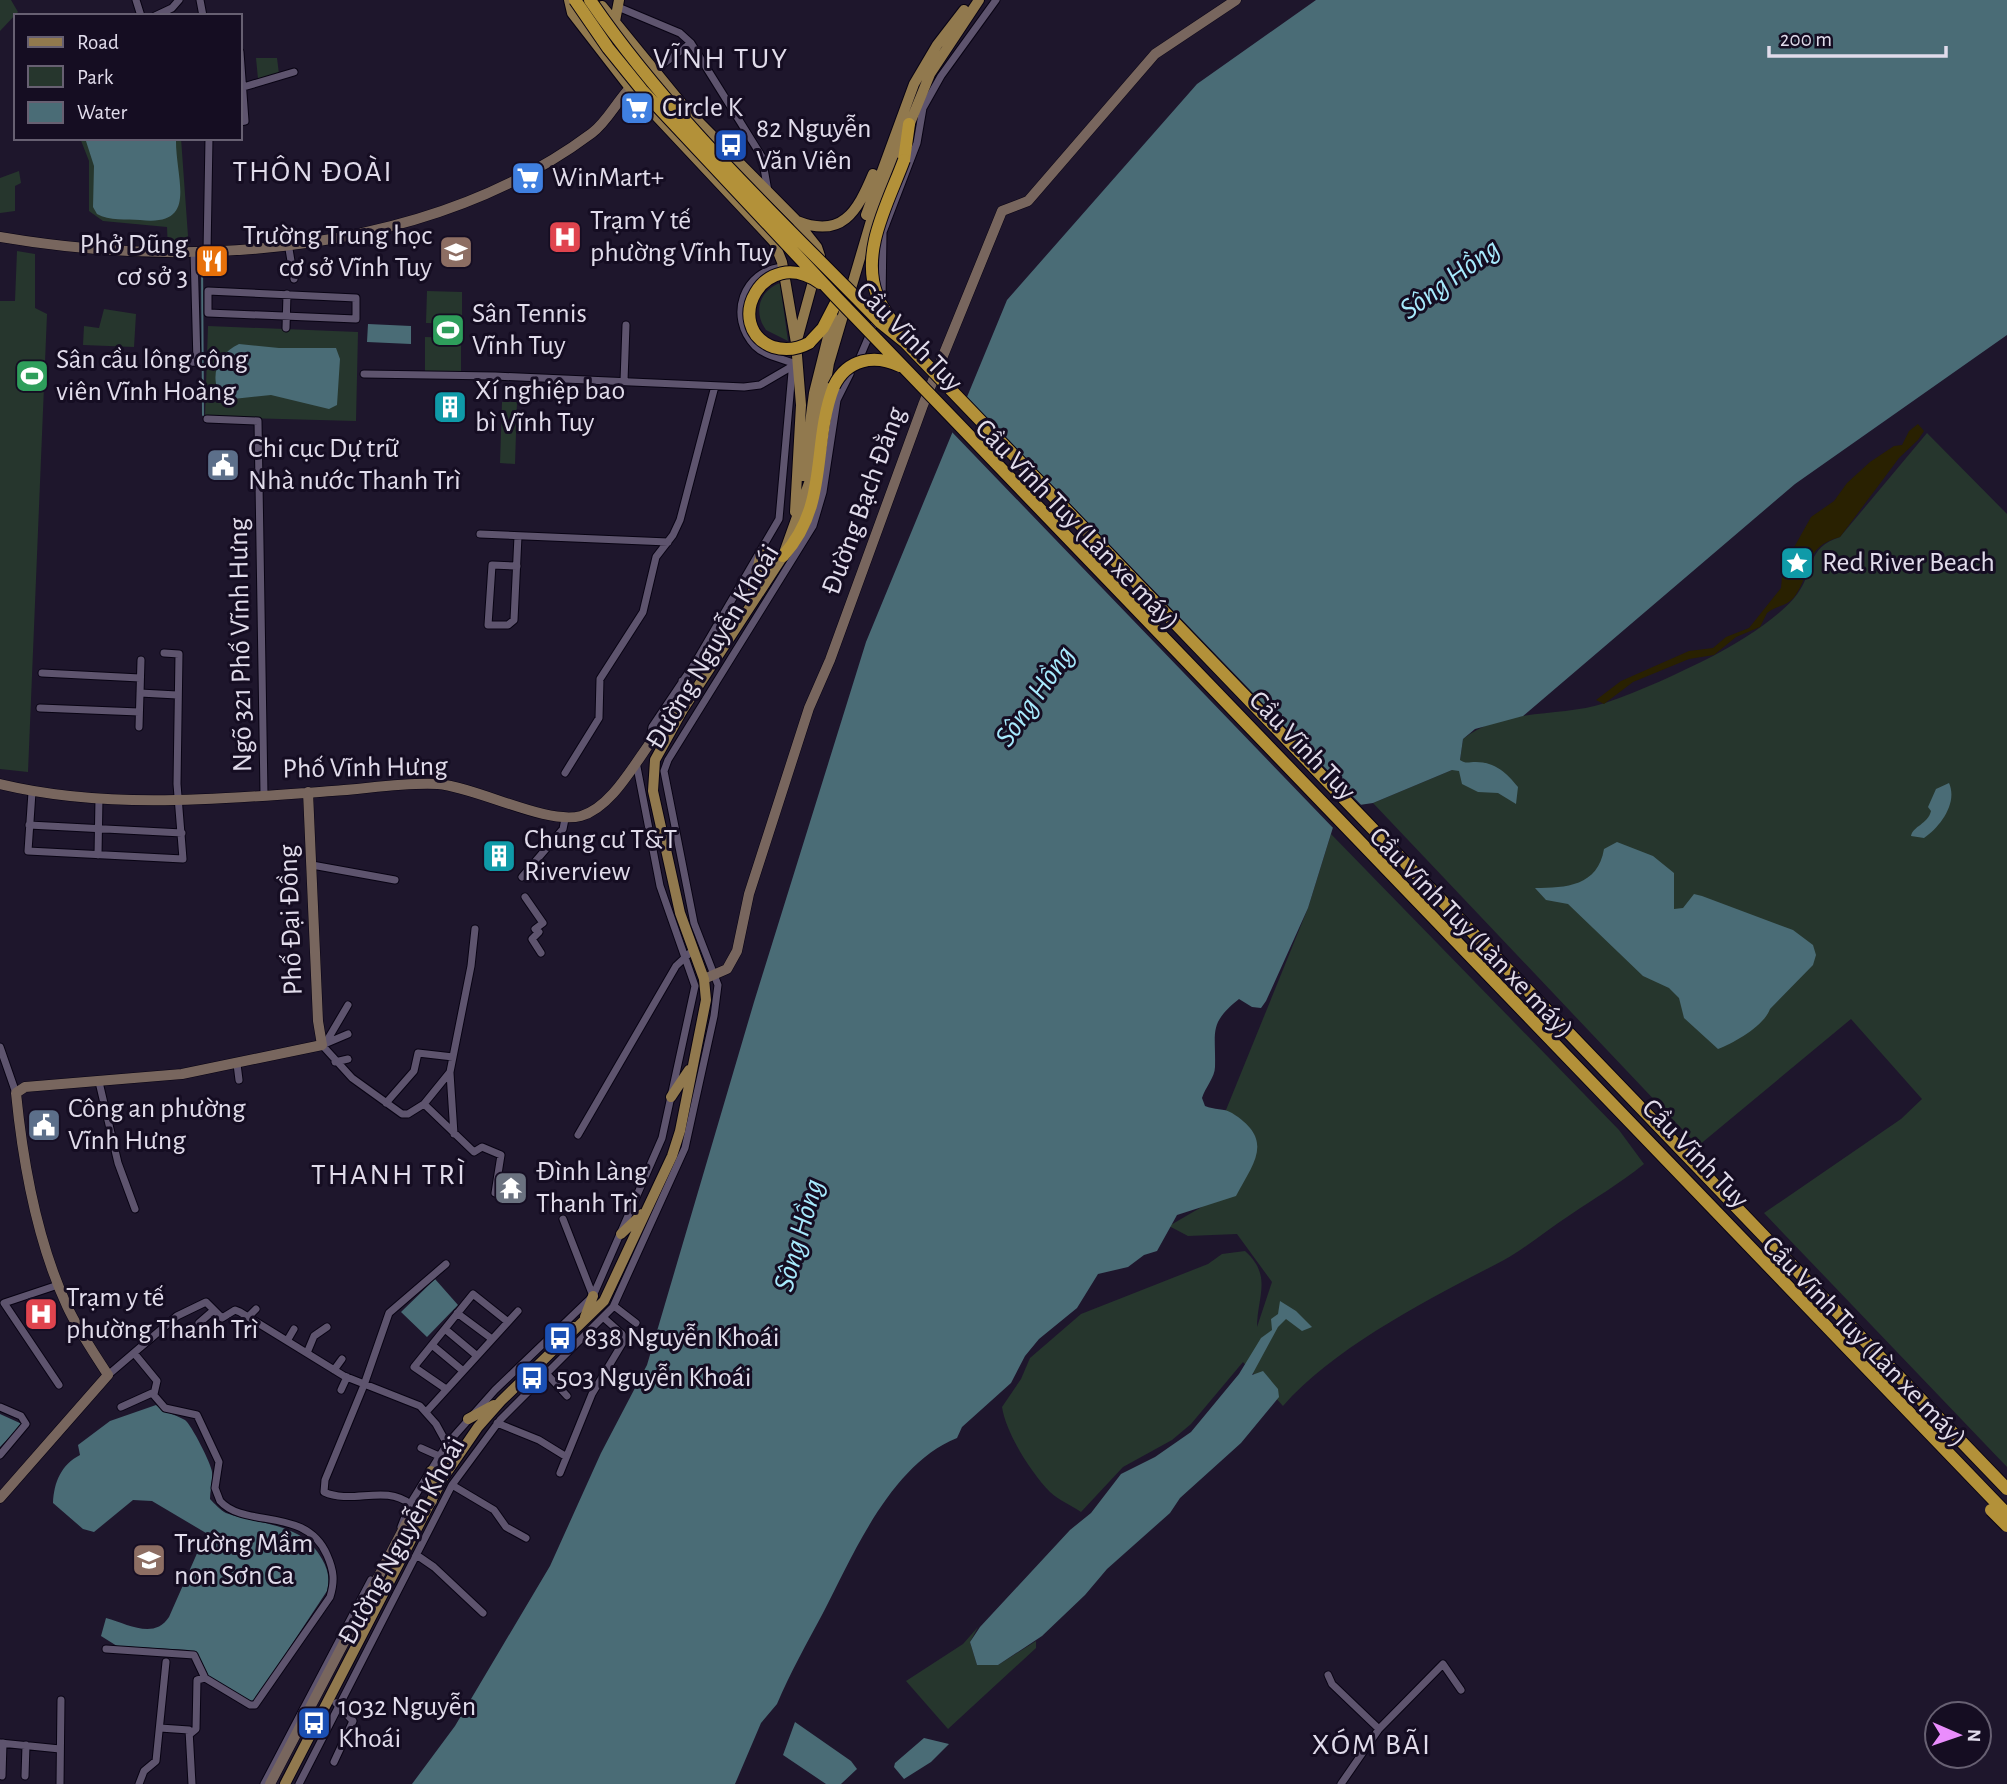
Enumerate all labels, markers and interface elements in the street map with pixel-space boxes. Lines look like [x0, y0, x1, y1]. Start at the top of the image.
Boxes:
legend [14, 14, 242, 140]
scale bar [1769, 14, 1946, 58]
text: 200 m [1780, 29, 1832, 50]
text: Road [77, 32, 119, 53]
district label: VĨNH TUY [653, 42, 789, 74]
text: Park [77, 67, 114, 88]
supermarket icon: Circle K [618, 89, 656, 127]
place label: Circle K [662, 94, 744, 122]
text: Water [77, 102, 127, 123]
place label: 82 Nguyễn Văn Viên [756, 114, 872, 175]
bus stop icon: 82 Nguyễn Văn Viên [712, 126, 750, 164]
district label: THÔN ĐOÀI [232, 155, 394, 187]
supermarket icon: WinMart+ [509, 159, 547, 197]
place label: WinMart+ [552, 164, 664, 192]
place label: Trạm Y tế phường Vĩnh Tuy [590, 207, 774, 267]
hospital icon: Trạm Y tế phường Vĩnh Tuy [546, 218, 584, 256]
place label: Trường Trung học cơ sở Vĩnh Tuy [243, 222, 432, 282]
place label: Phở Dũng cơ sở 3 [79, 231, 188, 291]
school or university icon: Trường Trung học cơ sở Vĩnh Tuy [437, 233, 475, 271]
water label: Sông Hồng [1394, 233, 1506, 325]
restaurant icon: Phở Dũng cơ sở 3 [193, 242, 231, 280]
street label: Cầu Vĩnh Tuy [850, 277, 968, 397]
place label: Sân Tennis Vĩnh Tuy [472, 300, 587, 360]
sports icon: Sân Tennis Vĩnh Tuy [429, 311, 467, 349]
place label: Sân cầu lông công viên Vĩnh Hoàng [56, 346, 249, 406]
sports icon: Sân cầu lông công viên Vĩnh Hoàng [13, 357, 51, 395]
place label: Xí nghiệp bao bì Vĩnh Tuy [475, 377, 625, 437]
building icon: Xí nghiệp bao bì Vĩnh Tuy [431, 388, 469, 426]
street label: Đường Bạch Đằng [817, 403, 911, 599]
street label: Cầu Vĩnh Tuy (Làn xe máy) [969, 414, 1185, 636]
place label: Chi cục Dự trữ Nhà nước Thanh Trì [248, 435, 461, 495]
public building icon: Chi cục Dự trữ Nhà nước Thanh Trì [204, 446, 242, 484]
street label: Ngõ 321 Phố Vĩnh Hưng [225, 517, 257, 772]
street label: Đường Nguyễn Khoái [640, 539, 785, 754]
place icon: Red River Beach [1778, 544, 1816, 582]
place label: Red River Beach [1822, 549, 1995, 577]
water label: Sông Hồng [990, 640, 1080, 752]
street label: Cầu Vĩnh Tuy [1243, 686, 1361, 806]
street label: Phố Vĩnh Hưng [282, 753, 448, 783]
street label: Cầu Vĩnh Tuy (Làn xe máy) [1363, 822, 1579, 1044]
place label: Chung cư T&T Riverview [524, 826, 677, 886]
building icon: Chung cư T&T Riverview [480, 837, 518, 875]
street label: Phố Đại Đồng [274, 844, 308, 996]
street label: Cầu Vĩnh Tuy [1636, 1094, 1754, 1214]
place label: Công an phường Vĩnh Hưng [68, 1095, 246, 1155]
public building icon: Công an phường Vĩnh Hưng [25, 1106, 63, 1144]
district label: THANH TRÌ [311, 1158, 467, 1190]
place label: Đình Làng Thanh Trì [536, 1158, 648, 1218]
temple icon: Đình Làng Thanh Trì [492, 1169, 530, 1207]
water label: Sông Hồng [769, 1175, 829, 1295]
street label: Cầu Vĩnh Tuy (Làn xe máy) [1756, 1231, 1972, 1453]
place label: Trạm y tế phường Thanh Trì [66, 1284, 259, 1344]
hospital icon: Trạm y tế phường Thanh Trì [22, 1295, 60, 1333]
bus stop icon: 838 Nguyễn Khoái [541, 1319, 579, 1357]
place label: 838 Nguyễn Khoái [584, 1323, 780, 1352]
bus stop icon: 503 Nguyễn Khoái [513, 1359, 551, 1397]
place label: 503 Nguyễn Khoái [556, 1363, 752, 1392]
street label: Đường Nguyễn Khoái [332, 1432, 471, 1650]
place label: Trường Mầm non Sơn Ca [174, 1530, 313, 1590]
school or university icon: Trường Mầm non Sơn Ca [130, 1541, 168, 1579]
place label: 1032 Nguyễn Khoái [338, 1692, 476, 1753]
north arrow [1923, 1700, 1993, 1770]
bus stop icon: 1032 Nguyễn Khoái [295, 1704, 333, 1742]
district label: XÓM BÃI [1312, 1728, 1432, 1760]
text: N [1964, 1729, 1983, 1742]

